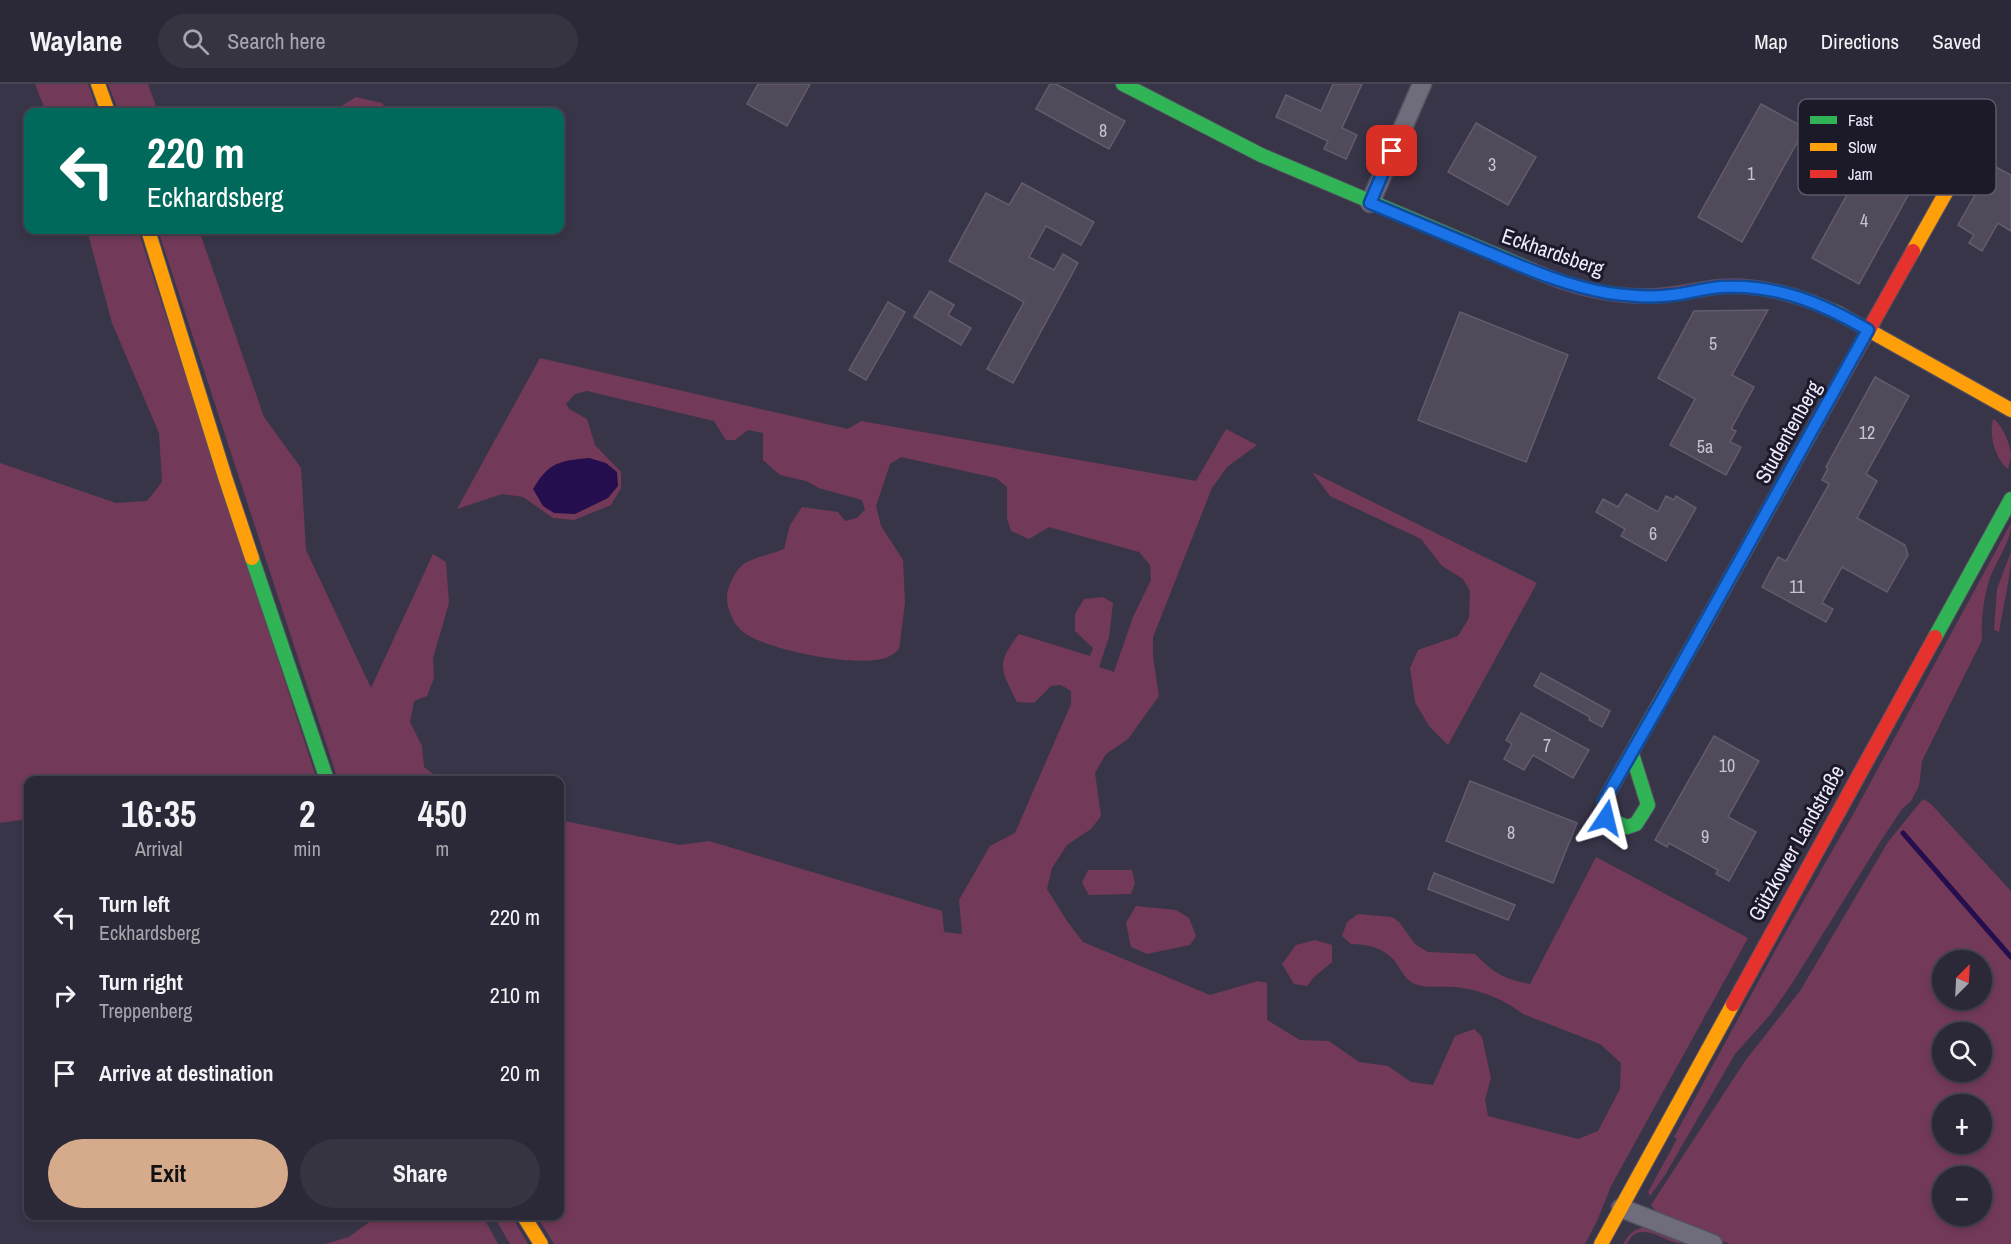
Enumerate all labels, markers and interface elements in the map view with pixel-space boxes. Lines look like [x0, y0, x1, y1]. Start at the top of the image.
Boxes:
search box [158, 14, 578, 68]
text: Waylane [30, 22, 122, 60]
icon: search [179, 25, 212, 58]
text: Search here [227, 26, 326, 56]
text: Map [1754, 27, 1788, 56]
text: Directions [1821, 27, 1899, 56]
text: Saved [1932, 27, 1981, 56]
legend [1798, 99, 1996, 195]
text: Fast [1848, 109, 1873, 131]
house number: 8 [1099, 118, 1107, 143]
text: 220 m [147, 125, 245, 181]
pin [1366, 125, 1417, 176]
icon: left [48, 132, 126, 210]
icon: arrive [1375, 134, 1408, 167]
text: Slow [1848, 136, 1877, 158]
house number: 3 [1488, 152, 1496, 177]
house number: 1 [1747, 161, 1756, 186]
text: Jam [1848, 163, 1873, 185]
text: Eckhardsberg [147, 179, 284, 215]
house number: 4 [1860, 208, 1868, 233]
street label: Eckhardsberg [1498, 221, 1608, 283]
house number: 5 [1709, 331, 1717, 356]
street label: Studentenberg [1748, 375, 1828, 488]
house number: 12 [1859, 420, 1875, 445]
house number: 5a [1697, 434, 1713, 459]
house number: 6 [1649, 521, 1657, 546]
house number: 11 [1789, 574, 1805, 599]
house number: 7 [1543, 733, 1551, 758]
house number: 10 [1719, 753, 1735, 778]
street label: Gützkower Landstraße [1741, 760, 1851, 926]
position arrow [1574, 786, 1638, 850]
text: 16:35 [121, 790, 196, 838]
text: 2 [299, 790, 315, 838]
text: 450 [418, 790, 467, 838]
house number: 8 [1507, 820, 1515, 845]
house number: 9 [1701, 824, 1709, 849]
text: Arrival [135, 835, 182, 862]
text: min [293, 835, 321, 862]
text: m [436, 835, 449, 862]
text: Turn left [99, 889, 170, 919]
icon: left [48, 901, 81, 934]
text: 220 m [490, 902, 540, 932]
text: Eckhardsberg [99, 919, 200, 946]
north arrow [1932, 950, 1992, 1010]
map controls [1932, 950, 1992, 1226]
text: Turn right [99, 967, 183, 997]
icon: right [48, 979, 81, 1012]
text: 210 m [490, 980, 540, 1010]
text: Treppenberg [99, 997, 192, 1024]
button: search [1932, 1022, 1992, 1082]
icon: arrive [48, 1057, 81, 1090]
text: Arrive at destination [99, 1058, 273, 1088]
text: 20 m [500, 1058, 540, 1088]
button: + [1932, 1094, 1992, 1154]
button: Exit [48, 1139, 288, 1208]
button: Share [300, 1139, 540, 1208]
button: − [1932, 1166, 1992, 1226]

